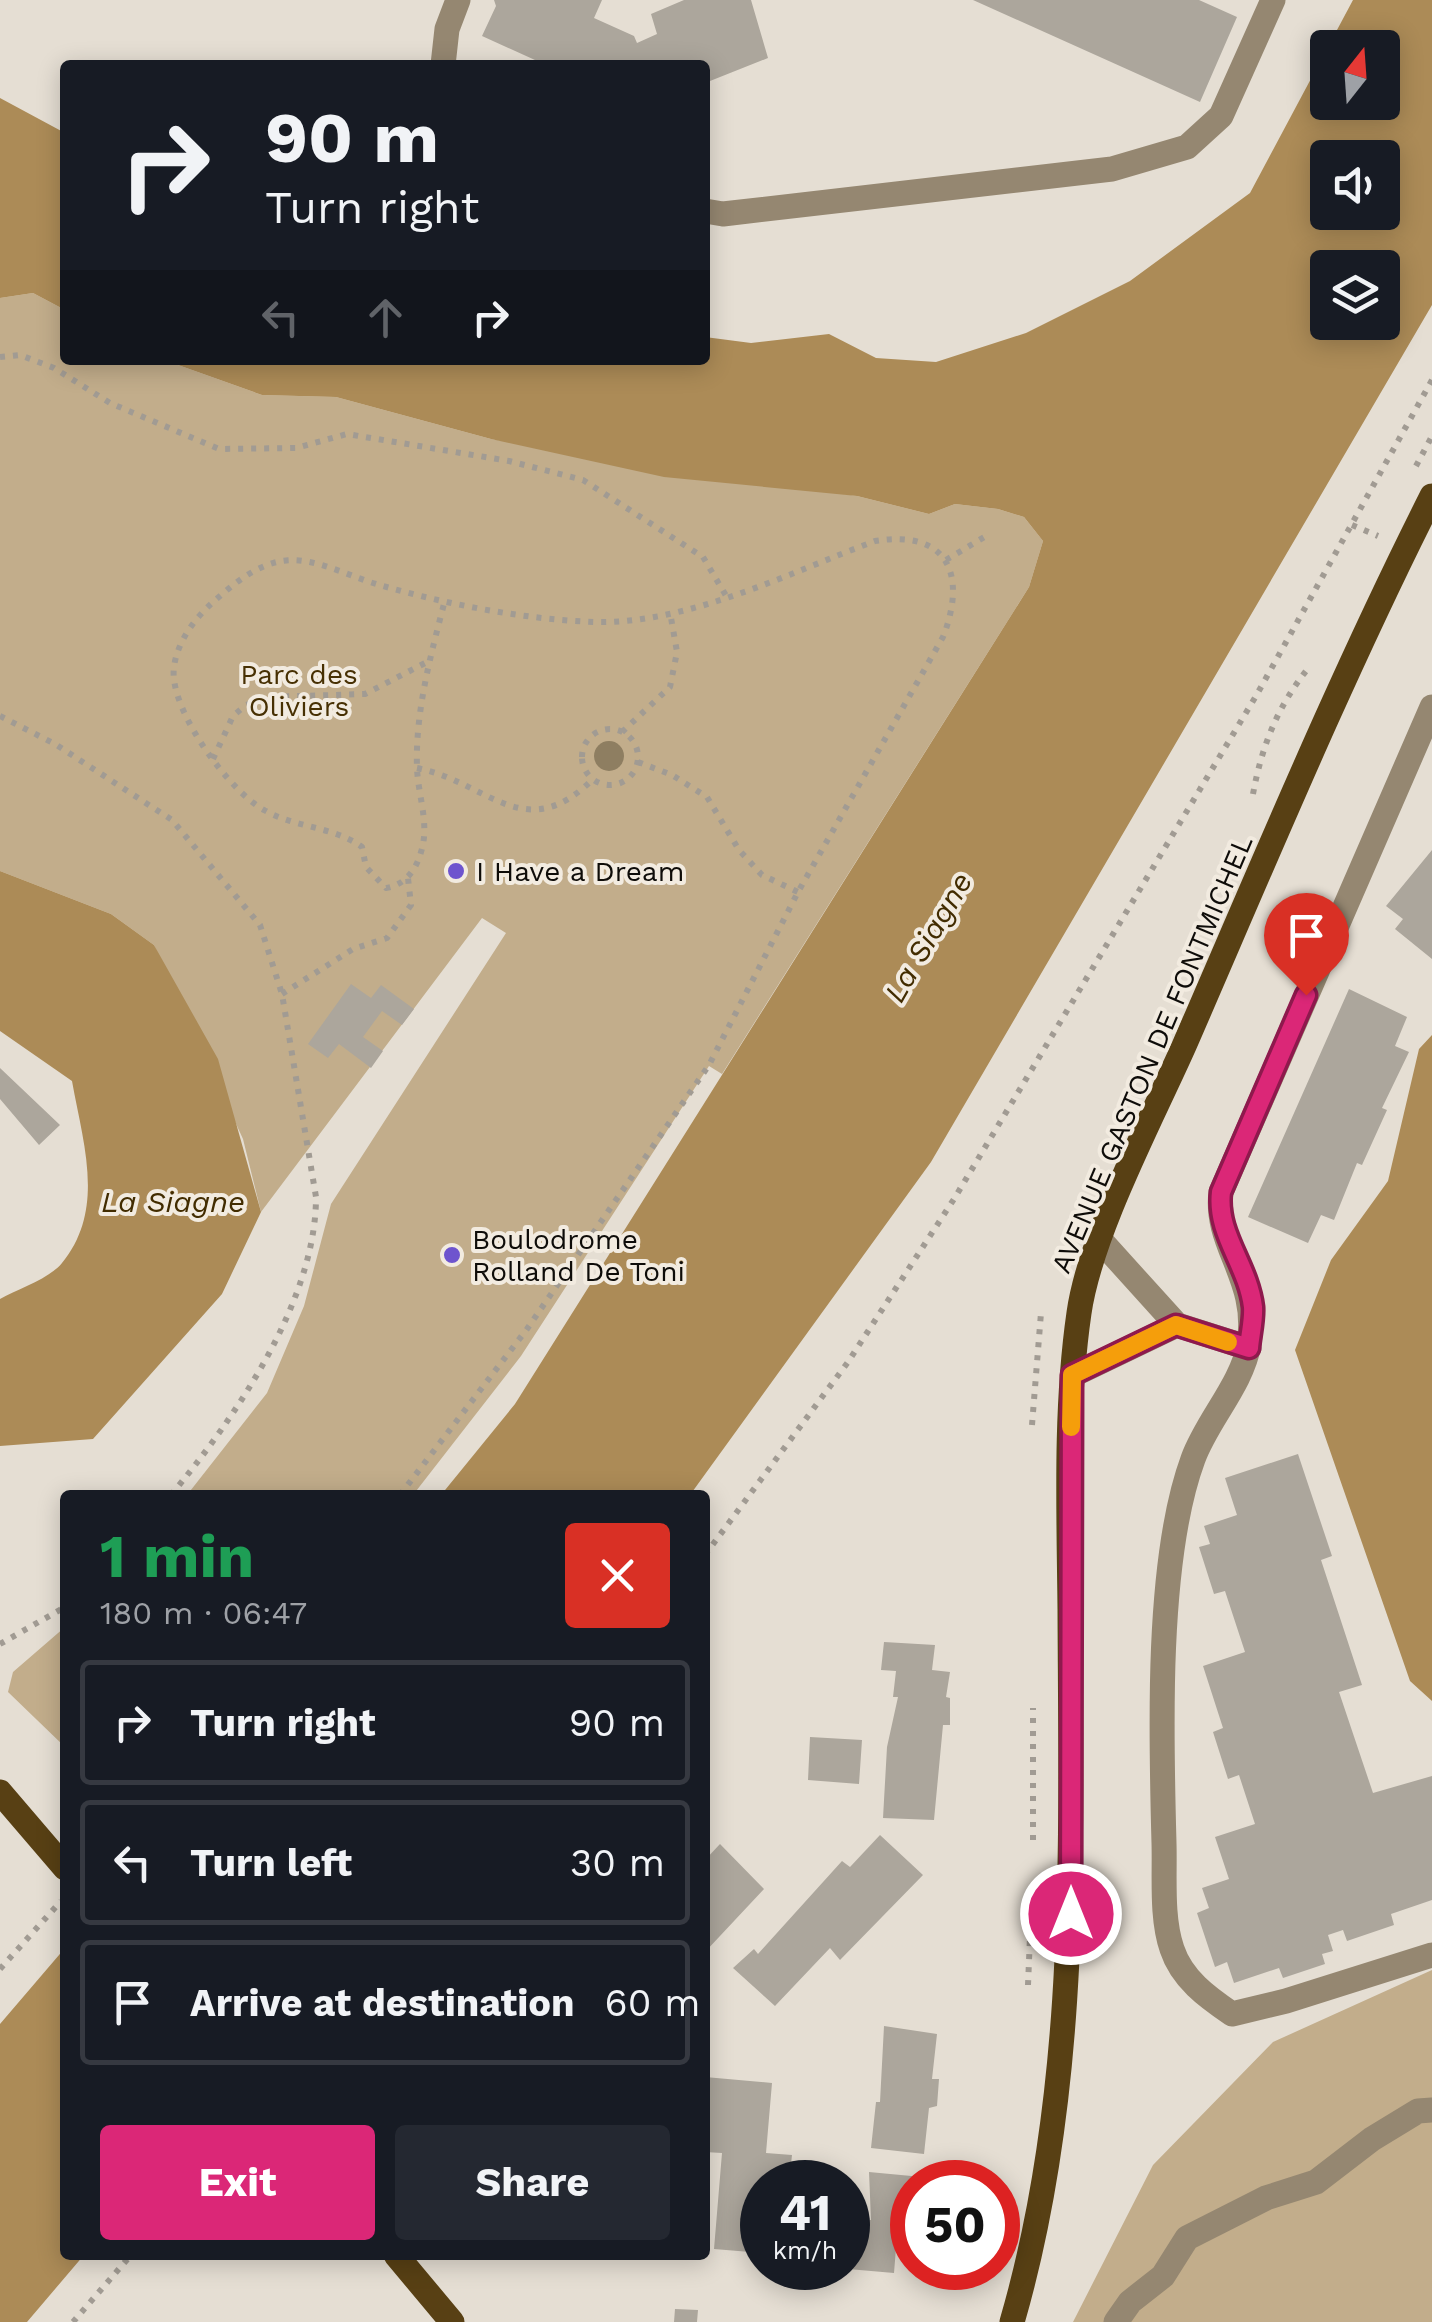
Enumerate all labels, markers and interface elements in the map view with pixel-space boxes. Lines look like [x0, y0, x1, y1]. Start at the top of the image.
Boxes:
north arrow [1310, 30, 1400, 120]
map controls [1310, 30, 1400, 340]
text: 90 m [265, 97, 439, 179]
icon: right [100, 100, 230, 230]
button: sound [1310, 140, 1400, 230]
text: Turn right [265, 181, 479, 234]
button: layers [1310, 250, 1400, 340]
icon: left [253, 290, 308, 345]
icon: ahead [358, 290, 413, 345]
icon: right [463, 290, 518, 345]
park label: Parc des Oliviers [240, 658, 358, 723]
street label: AVENUE GASTON DE FONTMICHEL [1044, 830, 1260, 1278]
place label: I Have a Dream [476, 855, 684, 888]
marker: I Have a Dream [445, 860, 467, 882]
water label: La Siagne [877, 866, 979, 1008]
pin [1264, 893, 1349, 996]
icon: arrive [1279, 908, 1334, 963]
water label: La Siagne [101, 1184, 245, 1219]
place label: Boulodrome Rolland De Toni [472, 1223, 685, 1288]
marker: Boulodrome Rolland De Toni [441, 1244, 463, 1266]
text: 1 min [100, 1521, 254, 1592]
button: close [565, 1523, 670, 1628]
text: 180 m · 06:47 [100, 1594, 307, 1632]
icon: right [105, 1695, 160, 1750]
text: Turn right [190, 1701, 376, 1745]
text: 90 m [569, 1701, 665, 1745]
icon: left [105, 1835, 160, 1890]
text: Turn left [190, 1841, 352, 1885]
text: 30 m [570, 1841, 665, 1885]
position arrow [1019, 1862, 1123, 1966]
icon: arrive [105, 1975, 160, 2030]
text: Arrive at destination [190, 1981, 575, 2025]
text: 60 m [605, 1981, 700, 2025]
button: Exit [100, 2125, 375, 2240]
button: Share [395, 2125, 670, 2240]
speed limit sign: 50 [890, 2160, 1020, 2290]
text: 41 [779, 2183, 831, 2242]
text: km/h [773, 2236, 837, 2265]

